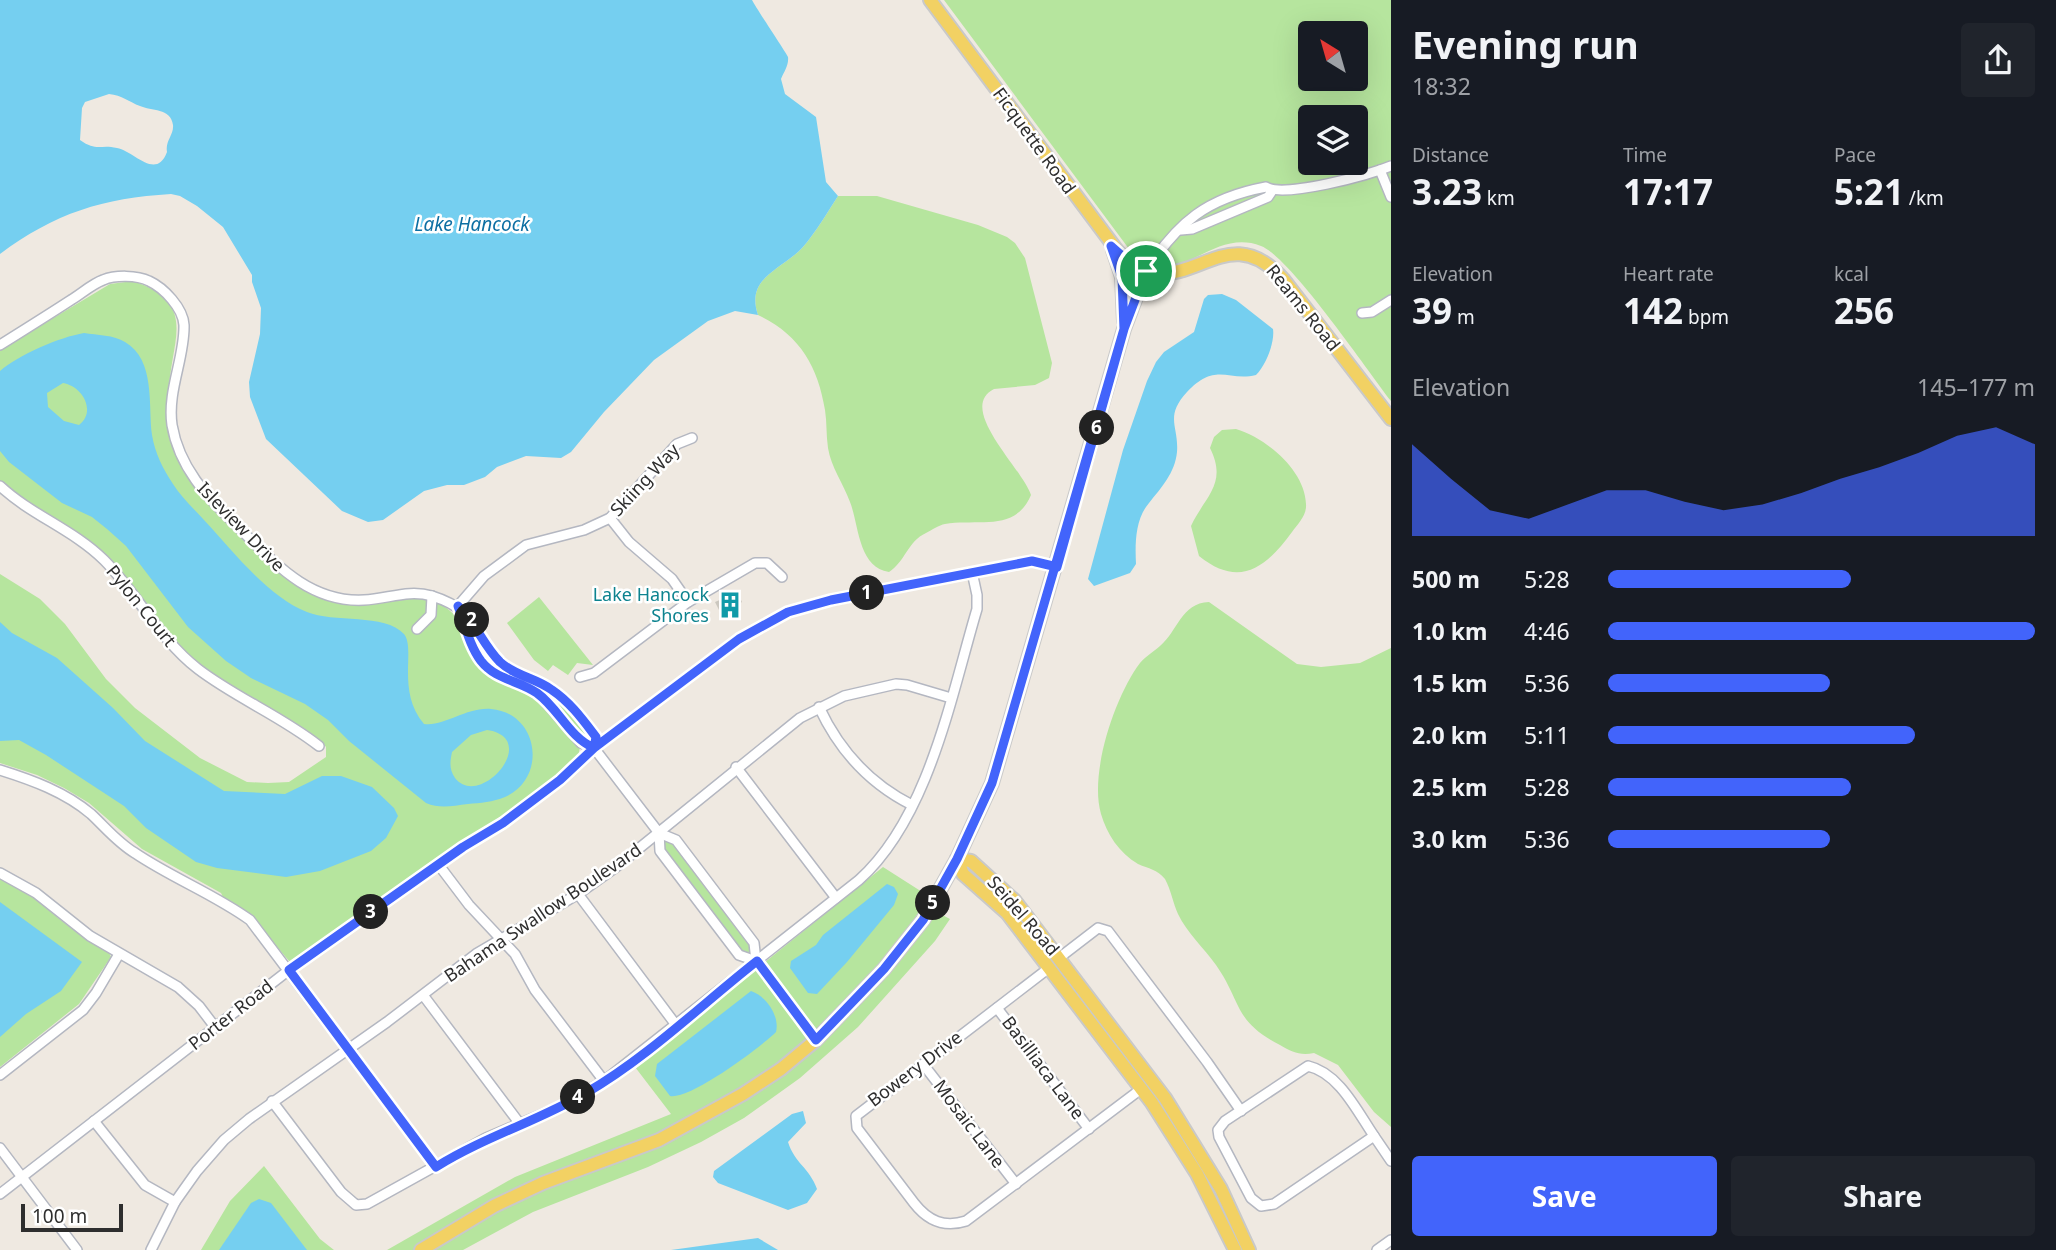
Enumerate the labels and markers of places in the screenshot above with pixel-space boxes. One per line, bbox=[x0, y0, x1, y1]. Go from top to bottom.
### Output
pin bbox=[1116, 241, 1176, 301]
pin: 6 bbox=[1080, 410, 1114, 446]
pin: 1 bbox=[850, 576, 884, 610]
place label: Lake Hancock Shores bbox=[593, 582, 709, 627]
building icon: Lake Hancock Shores bbox=[715, 590, 745, 620]
pin: 2 bbox=[454, 602, 490, 638]
pin: 5 bbox=[916, 886, 950, 920]
pin: 3 bbox=[354, 894, 388, 930]
pin: 4 bbox=[560, 1080, 596, 1114]

